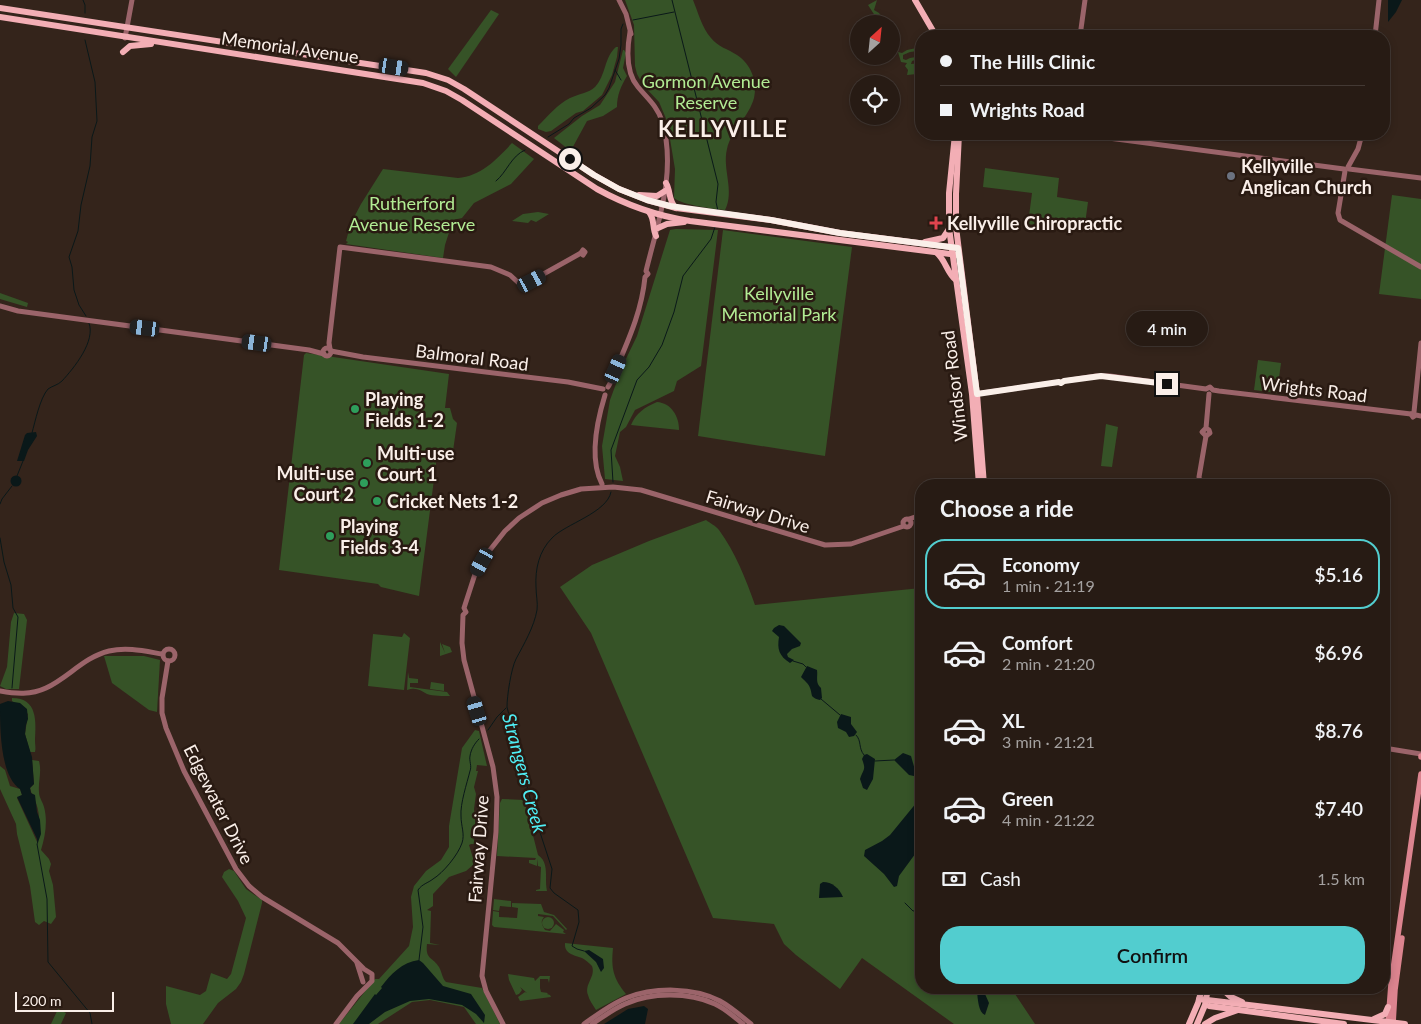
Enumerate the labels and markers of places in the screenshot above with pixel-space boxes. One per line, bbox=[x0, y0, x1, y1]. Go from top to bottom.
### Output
place label: Kellyville Anglican Church bbox=[1240, 155, 1372, 198]
marker: Kellyville Anglican Church bbox=[1225, 170, 1237, 182]
place label: Kellyville Chiropractic bbox=[947, 212, 1122, 234]
marker: Kellyville Chiropractic bbox=[929, 216, 943, 230]
place label: Playing Fields 1-2 bbox=[365, 388, 444, 431]
marker: Playing Fields 1-2 bbox=[349, 403, 361, 415]
place label: Multi-use Court 1 bbox=[377, 442, 455, 485]
marker: Multi-use Court 1 bbox=[361, 457, 373, 469]
place label: Multi-use Court 2 bbox=[277, 462, 354, 505]
marker: Multi-use Court 2 bbox=[358, 477, 370, 489]
place label: Cricket Nets 1-2 bbox=[387, 490, 518, 512]
marker: Cricket Nets 1-2 bbox=[371, 495, 383, 507]
place label: Playing Fields 3-4 bbox=[340, 515, 419, 558]
marker: Playing Fields 3-4 bbox=[324, 530, 336, 542]

